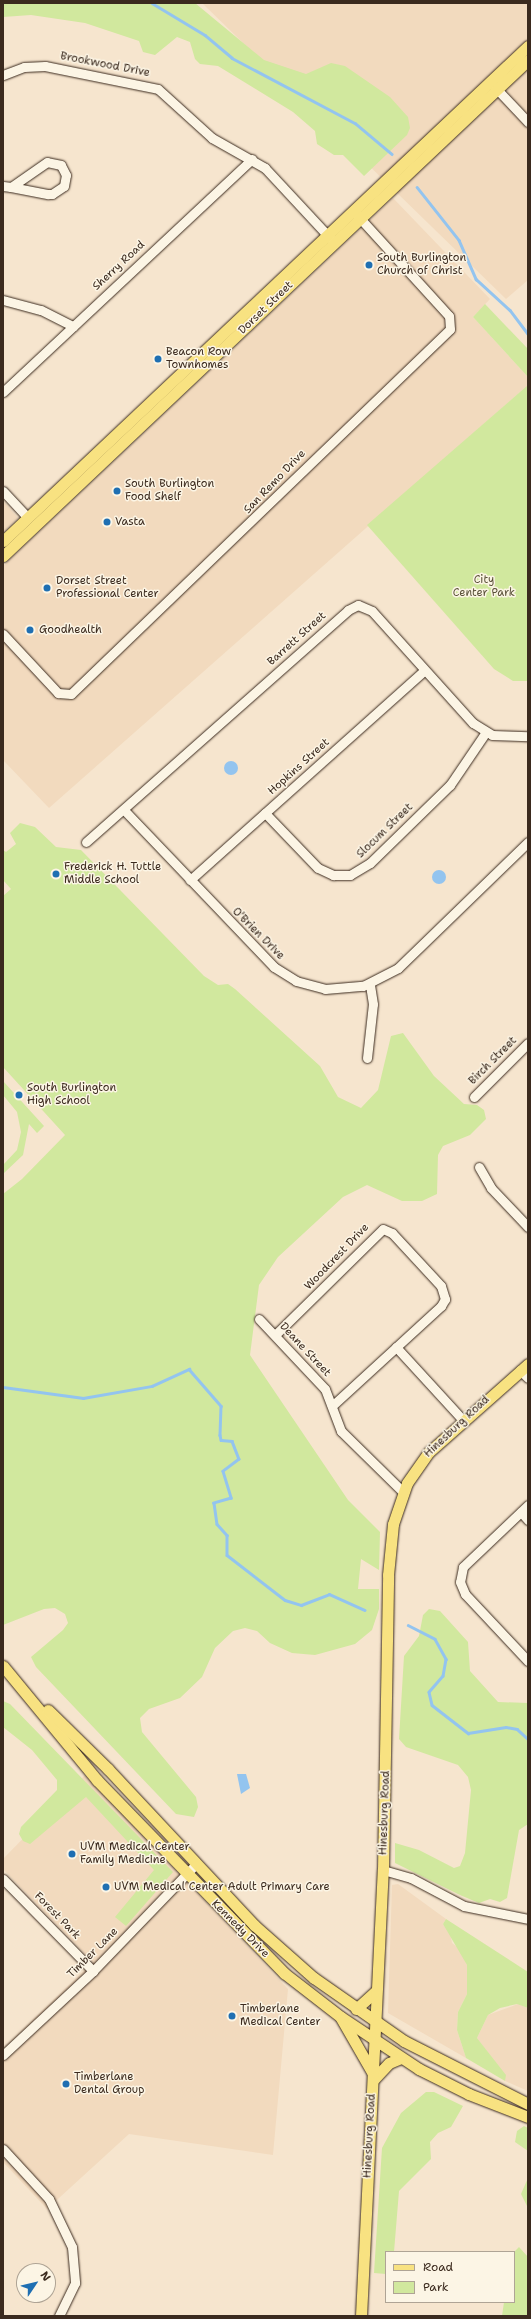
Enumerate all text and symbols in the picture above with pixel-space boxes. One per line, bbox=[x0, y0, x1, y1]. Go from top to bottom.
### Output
street label: Brookwood Drive bbox=[59, 50, 151, 80]
street label: Sherry Road bbox=[90, 239, 148, 293]
place label: South Burlington Church of Christ bbox=[377, 252, 466, 278]
marker: South Burlington Church of Christ bbox=[364, 260, 374, 270]
street label: Dorset Street bbox=[236, 279, 296, 337]
place label: Beacon Row Townhomes bbox=[166, 346, 231, 372]
marker: Beacon Row Townhomes bbox=[153, 354, 163, 364]
street label: San Remo Drive bbox=[241, 447, 309, 517]
place label: South Burlington Food Shelf bbox=[125, 478, 214, 504]
marker: South Burlington Food Shelf bbox=[112, 486, 122, 496]
place label: Vasta bbox=[115, 515, 145, 529]
marker: Vasta bbox=[102, 517, 112, 527]
park label: City Center Park bbox=[453, 574, 515, 600]
place label: Dorset Street Professional Center bbox=[56, 575, 159, 601]
marker: Dorset Street Professional Center bbox=[41, 582, 53, 594]
street label: Barrett Street bbox=[265, 609, 329, 669]
place label: Goodhealth bbox=[39, 623, 102, 637]
marker: Goodhealth bbox=[24, 624, 36, 636]
street label: Hopkins Street bbox=[266, 736, 332, 798]
street label: Slocum Street bbox=[354, 801, 416, 861]
place label: Frederick H. Tuttle Middle School bbox=[64, 861, 161, 887]
marker: Frederick H. Tuttle Middle School bbox=[51, 869, 61, 879]
street label: O'Brien Drive bbox=[229, 905, 287, 963]
street label: Birch Street bbox=[466, 1034, 520, 1088]
place label: South Burlington High School bbox=[27, 1082, 116, 1108]
marker: South Burlington High School bbox=[14, 1090, 24, 1100]
street label: Woodcrest Drive bbox=[302, 1221, 372, 1293]
street label: Deane Street bbox=[277, 1320, 333, 1380]
street label: Hinesburg Road bbox=[422, 1393, 492, 1461]
street label: Hinesburg Road bbox=[377, 1771, 393, 1855]
place label: UVM Medical Center Family Medicine bbox=[80, 1841, 190, 1867]
marker: UVM Medical Center Family Medicine bbox=[67, 1849, 77, 1859]
place label: UVM Medical Center Adult Primary Care bbox=[114, 1880, 330, 1894]
marker: UVM Medical Center Adult Primary Care bbox=[101, 1882, 111, 1892]
street label: Forest Park bbox=[31, 1890, 83, 1942]
street label: Kennedy Drive bbox=[208, 1897, 272, 1961]
street label: Timber Lane bbox=[65, 1925, 121, 1981]
place label: Timberlane Medical Center bbox=[240, 2003, 321, 2029]
marker: Timberlane Medical Center bbox=[227, 2011, 237, 2021]
place label: Timberlane Dental Group bbox=[74, 2071, 144, 2097]
marker: Timberlane Dental Group bbox=[61, 2079, 71, 2089]
street label: Hinesburg Road bbox=[361, 2093, 379, 2179]
legend bbox=[385, 2251, 515, 2303]
text: Road bbox=[423, 2259, 453, 2275]
north arrow bbox=[16, 2263, 56, 2303]
text: N bbox=[37, 2269, 54, 2284]
text: Park bbox=[423, 2279, 449, 2295]

